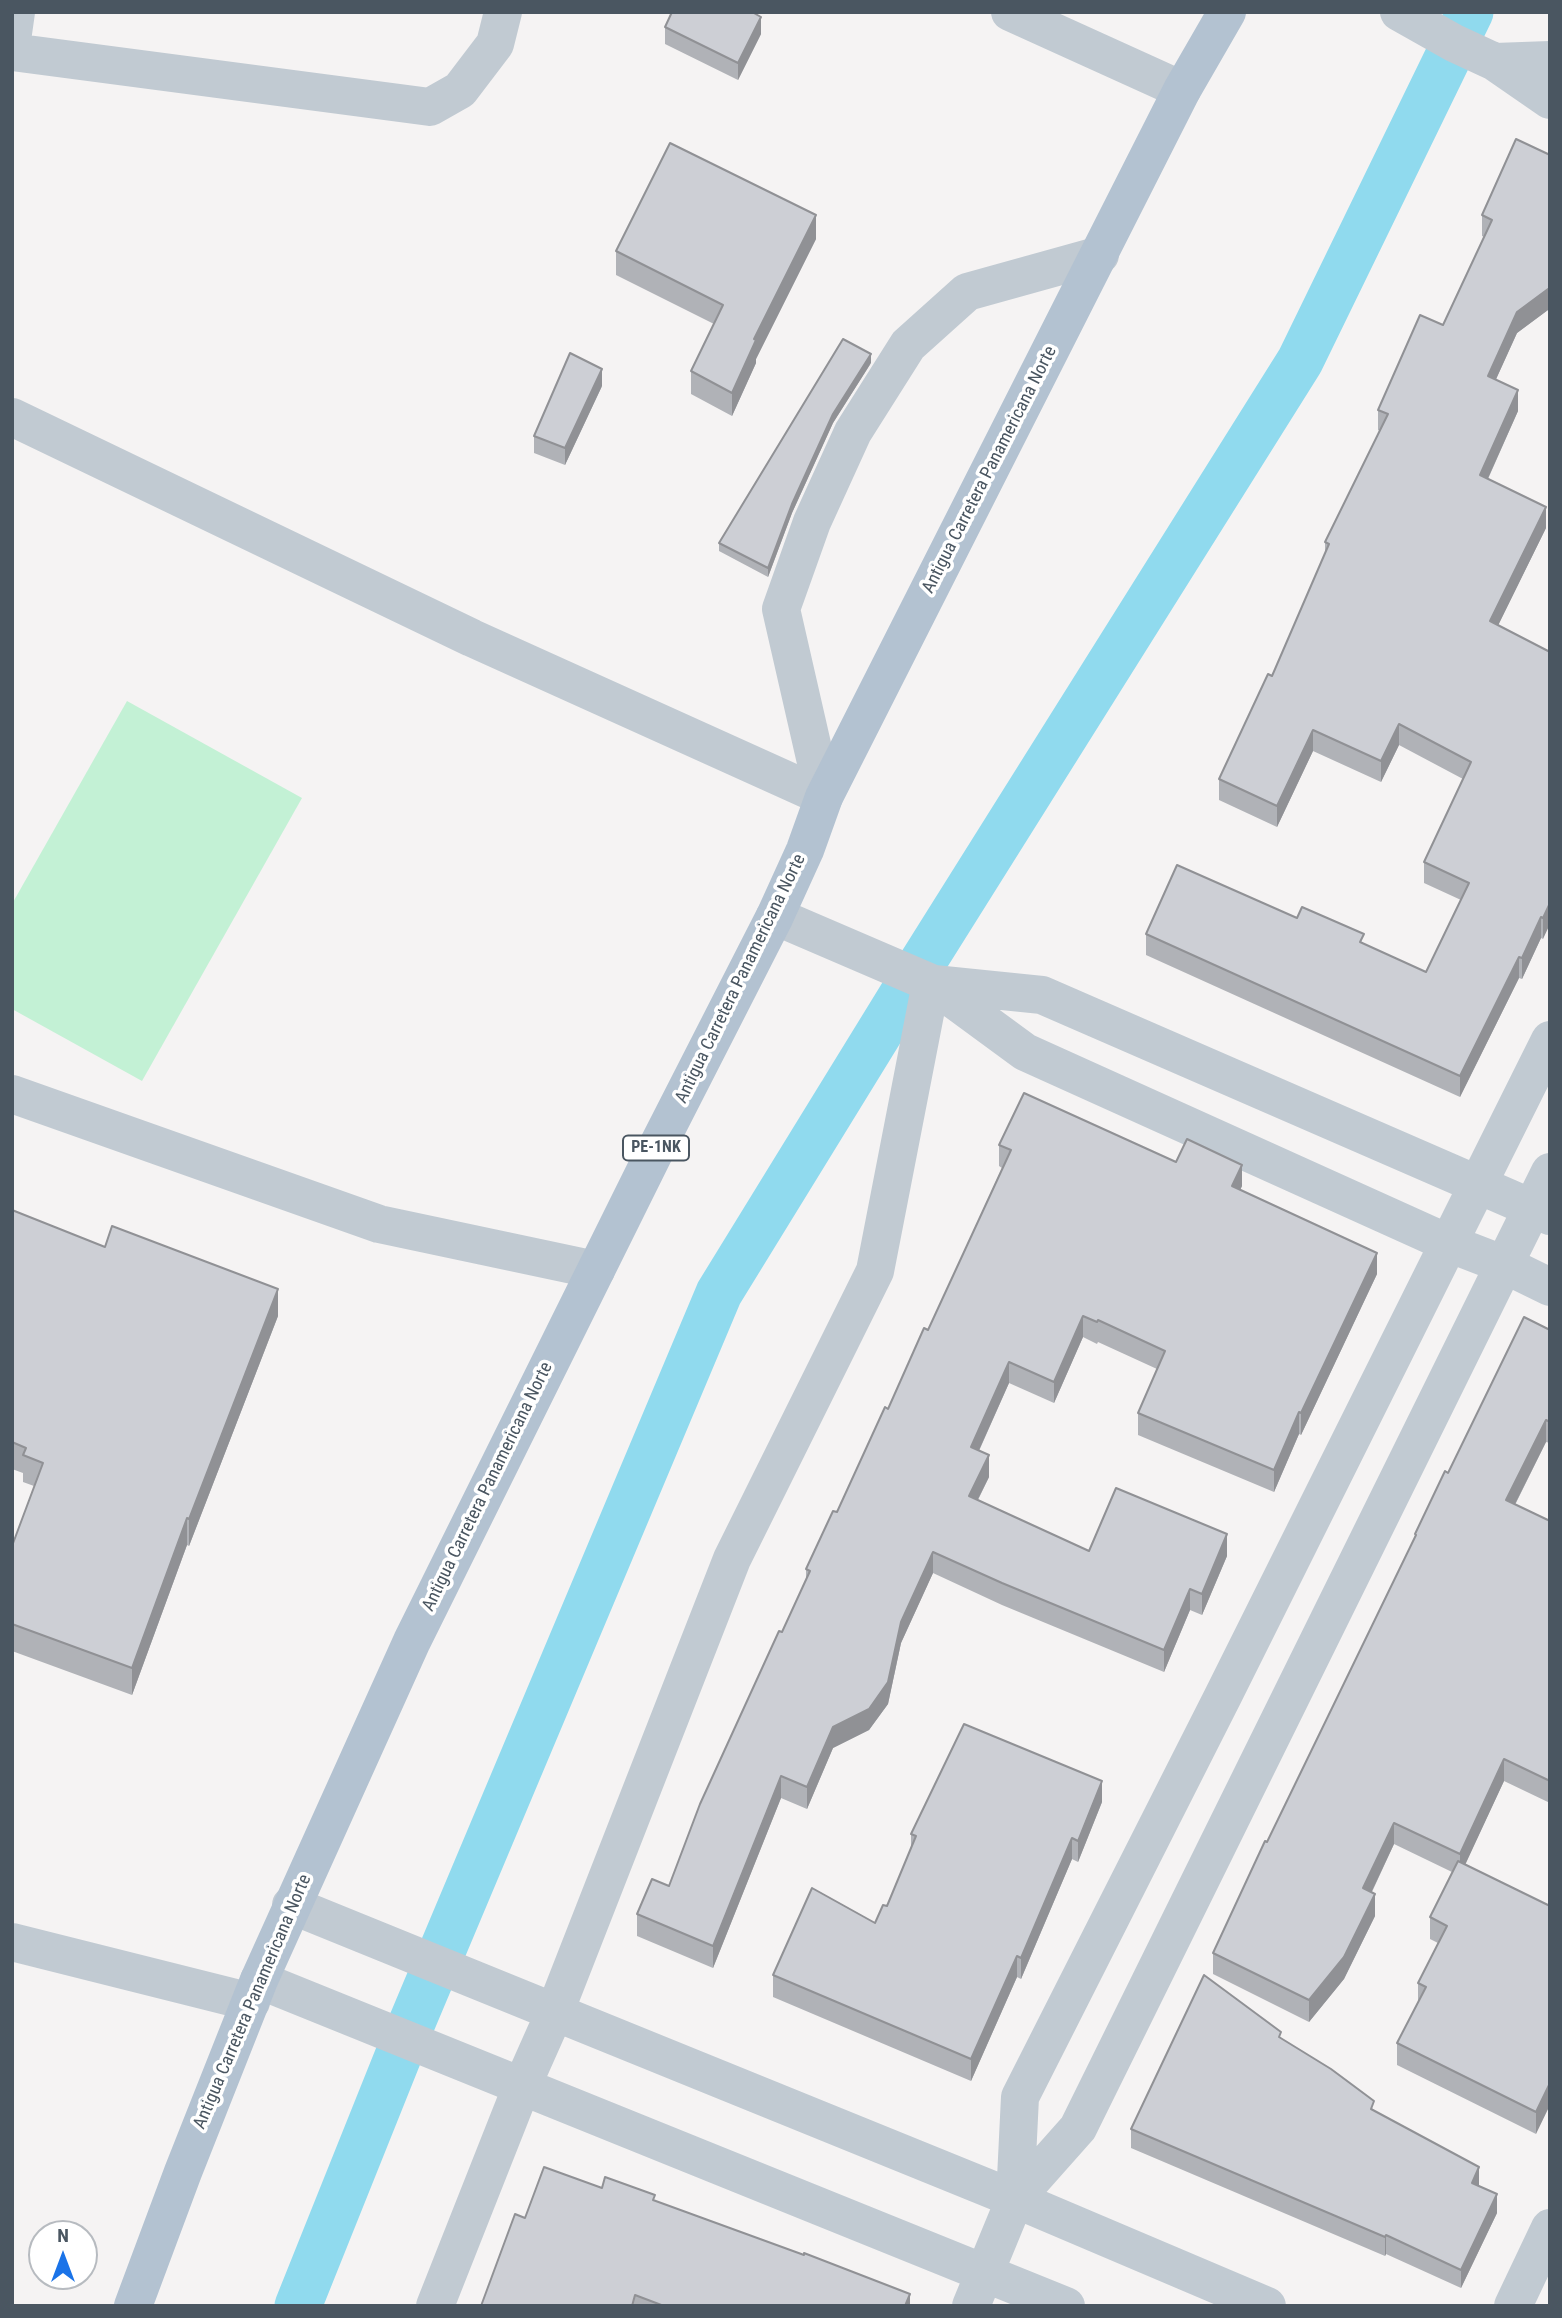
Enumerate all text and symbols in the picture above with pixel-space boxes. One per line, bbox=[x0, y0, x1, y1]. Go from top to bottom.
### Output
street label: Antigua Carretera Panamericana Norte bbox=[918, 343, 1062, 597]
street label: Antigua Carretera Panamericana Norte bbox=[671, 851, 811, 1107]
road number: PE-1NK bbox=[623, 1136, 689, 1160]
street label: Antigua Carretera Panamericana Norte bbox=[418, 1359, 558, 1615]
street label: Antigua Carretera Panamericana Norte bbox=[189, 1872, 317, 2132]
north arrow bbox=[28, 2220, 98, 2290]
text: N bbox=[57, 2224, 69, 2247]

